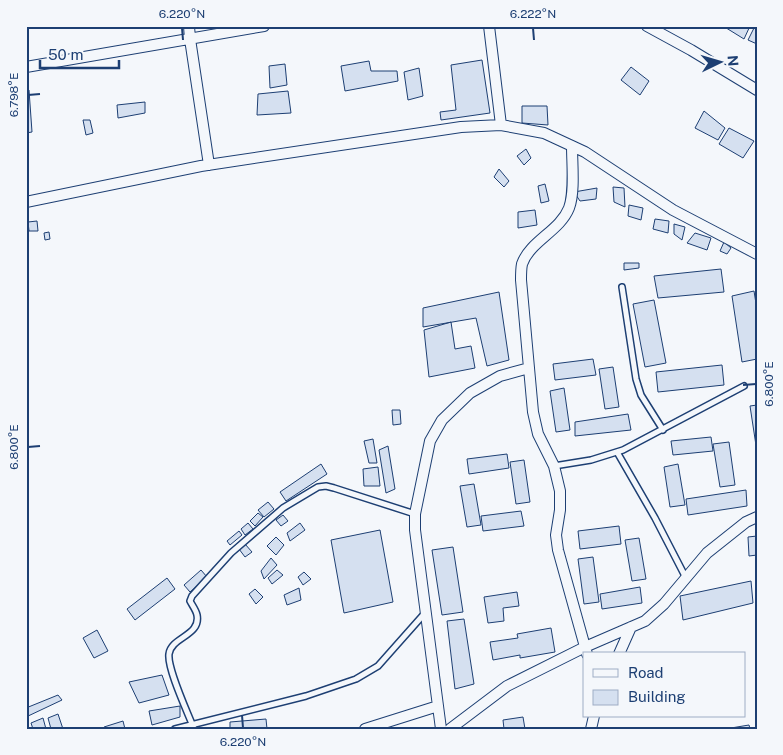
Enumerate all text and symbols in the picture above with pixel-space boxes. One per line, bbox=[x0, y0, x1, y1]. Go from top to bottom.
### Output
text: 6.220°N bbox=[159, 7, 205, 21]
text: 6.222°N bbox=[510, 7, 556, 21]
scale bar bbox=[40, 38, 119, 70]
north arrow bbox=[696, 38, 746, 88]
text: 50 m bbox=[48, 46, 83, 63]
text: N bbox=[725, 55, 741, 67]
text: 6.798°E bbox=[7, 73, 21, 117]
text: 6.800°E bbox=[762, 361, 776, 407]
text: 6.800°E bbox=[7, 424, 21, 470]
legend bbox=[583, 652, 746, 718]
text: Road bbox=[628, 664, 664, 681]
text: Building bbox=[628, 688, 686, 705]
text: 6.220°N bbox=[220, 735, 266, 749]

